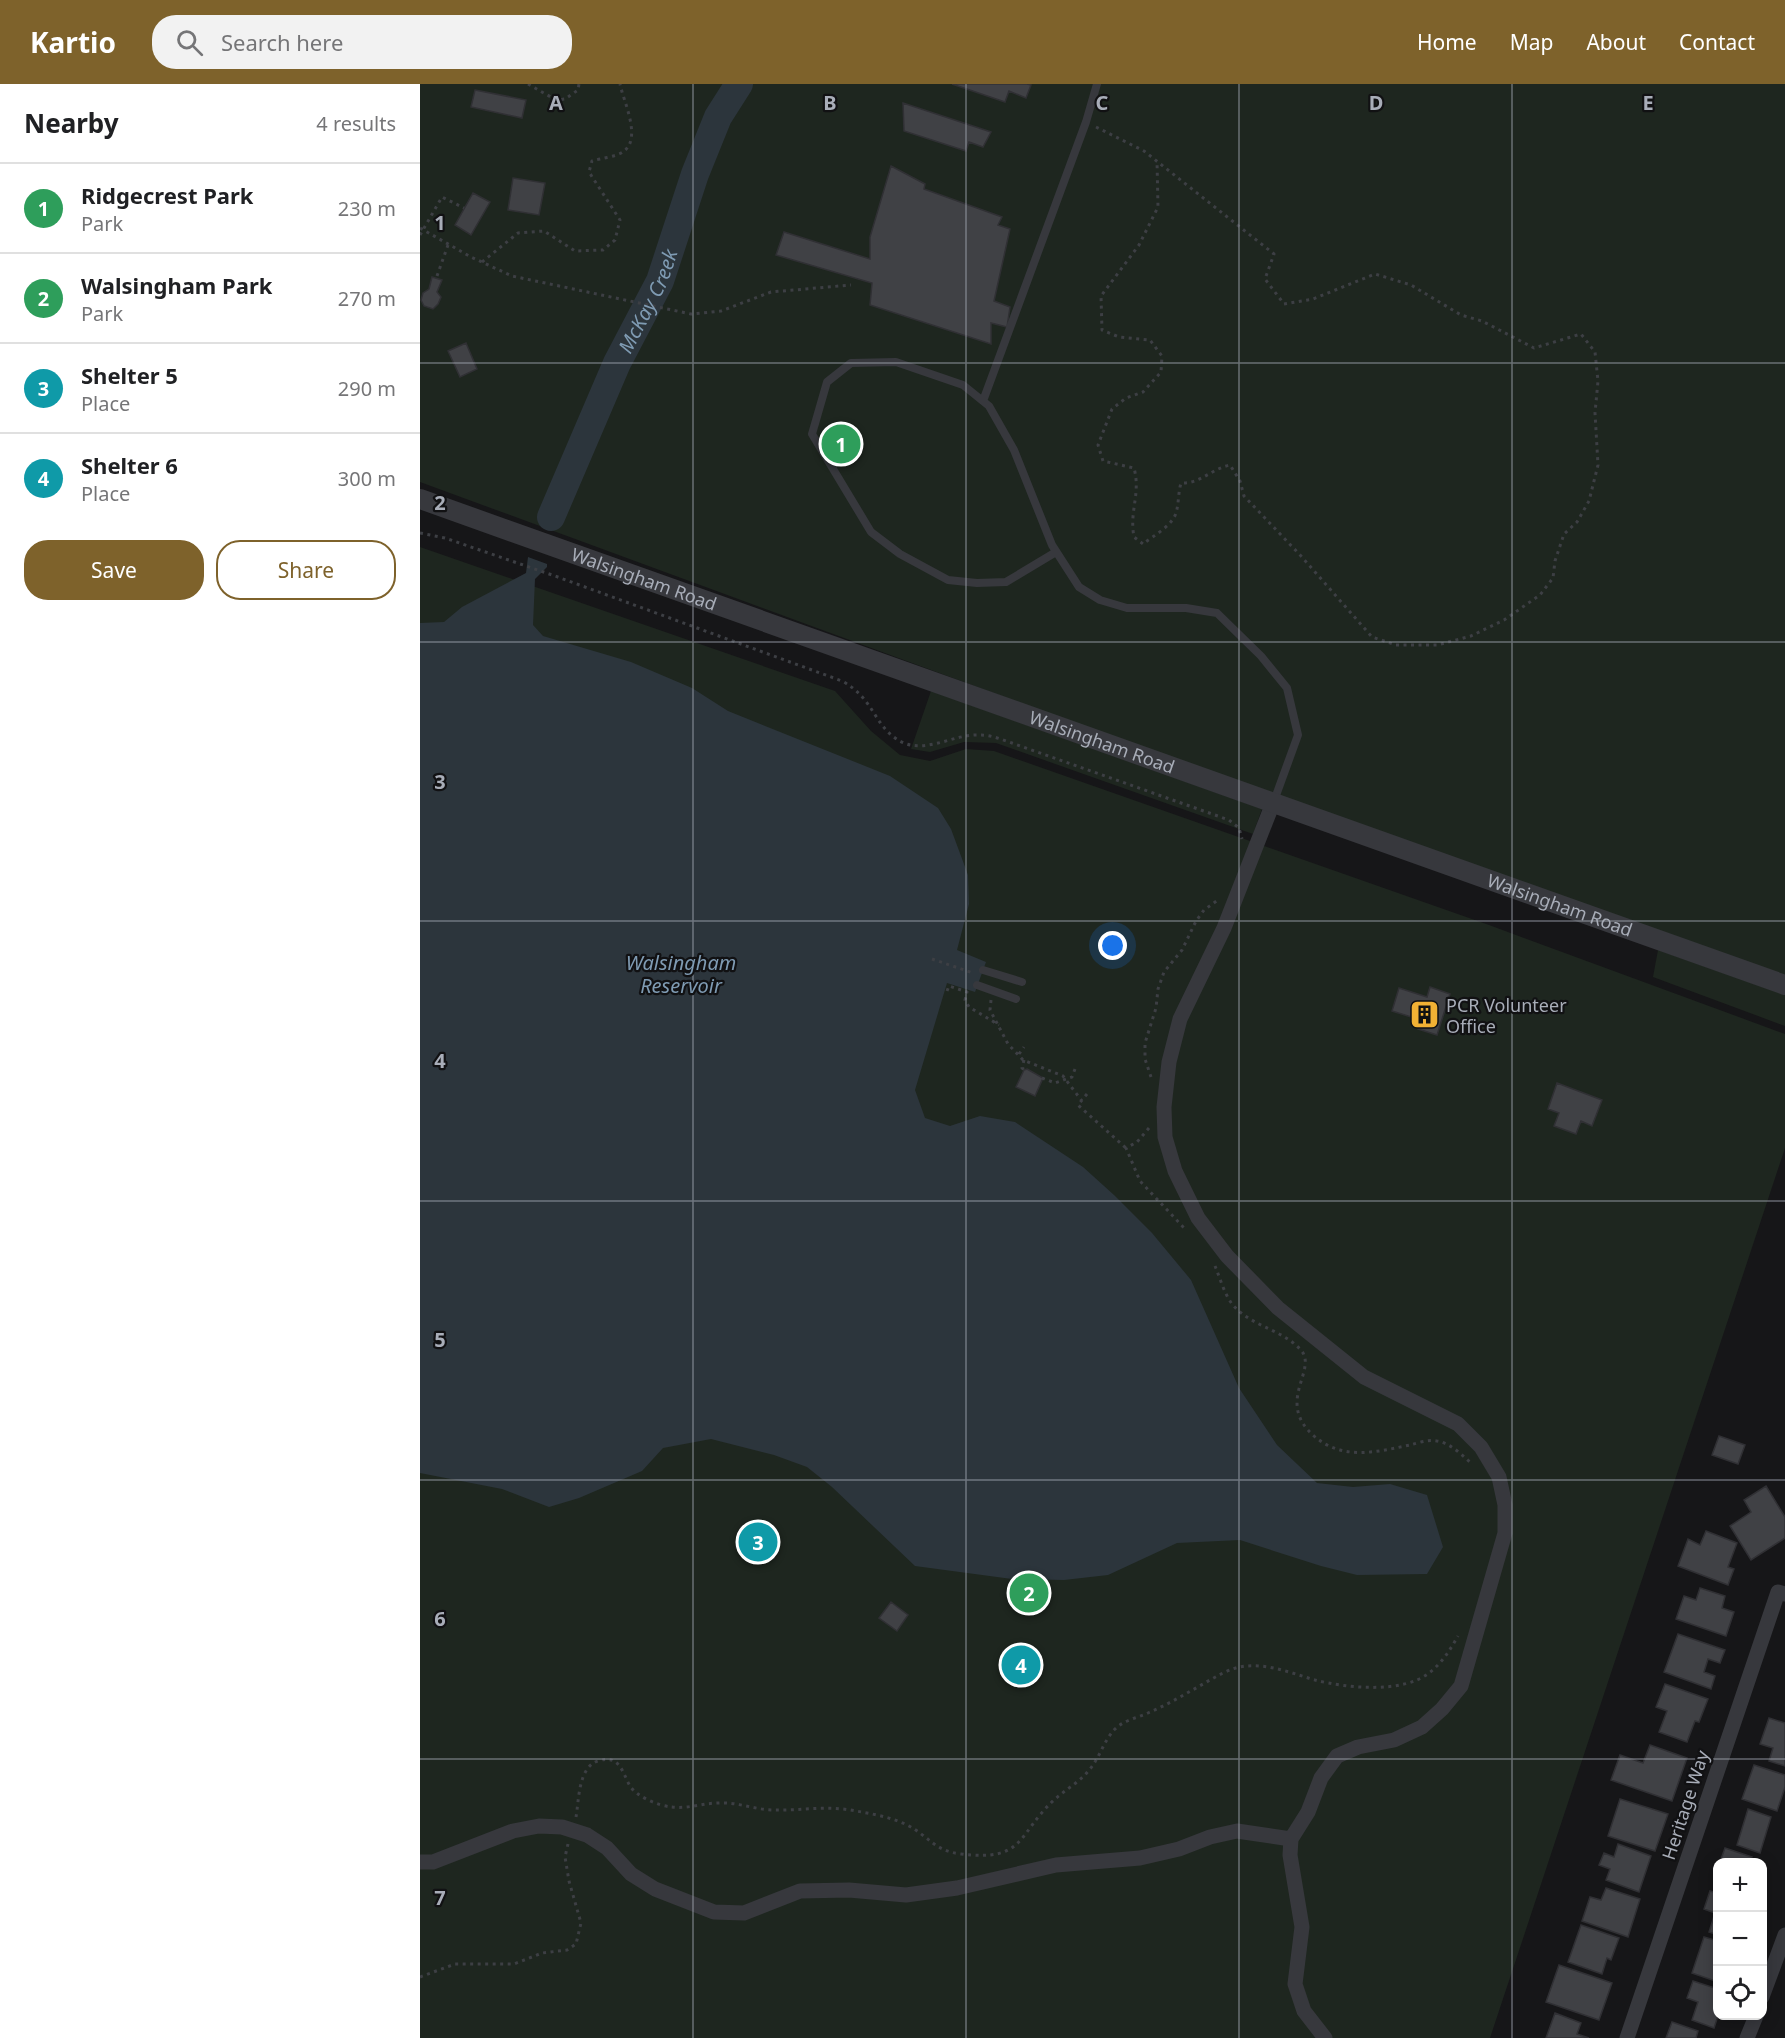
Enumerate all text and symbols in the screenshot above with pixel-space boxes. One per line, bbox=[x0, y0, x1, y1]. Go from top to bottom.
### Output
search box bbox=[152, 15, 572, 69]
text: Kartio bbox=[30, 23, 116, 61]
icon: search bbox=[173, 26, 206, 59]
text: Search here bbox=[221, 27, 343, 57]
text: Home bbox=[1417, 28, 1477, 56]
text: Map bbox=[1510, 28, 1553, 56]
text: About bbox=[1586, 28, 1646, 56]
text: Contact bbox=[1679, 28, 1755, 56]
text: A bbox=[549, 89, 563, 116]
text: B bbox=[823, 89, 837, 116]
text: C bbox=[1096, 89, 1109, 116]
text: D bbox=[1369, 89, 1383, 116]
text: E bbox=[1642, 89, 1654, 116]
text: Nearby bbox=[24, 105, 119, 141]
text: 4 results bbox=[316, 110, 396, 137]
text: Ridgecrest Park bbox=[81, 180, 253, 210]
text: 1 bbox=[38, 195, 49, 222]
text: 230 m bbox=[338, 195, 396, 222]
text: 1 bbox=[434, 209, 446, 236]
text: Park bbox=[81, 210, 123, 237]
water label: McKay Creek bbox=[611, 244, 683, 357]
text: Walsingham Park bbox=[81, 270, 272, 300]
text: 2 bbox=[38, 285, 49, 312]
text: 270 m bbox=[338, 285, 396, 312]
text: Park bbox=[81, 300, 123, 327]
text: Shelter 5 bbox=[81, 360, 178, 390]
text: 3 bbox=[38, 375, 49, 402]
text: 290 m bbox=[338, 375, 396, 402]
text: Place bbox=[81, 390, 130, 417]
pin: 1 bbox=[822, 422, 860, 466]
text: Shelter 6 bbox=[81, 450, 178, 480]
text: 4 bbox=[38, 465, 49, 492]
text: 300 m bbox=[338, 465, 396, 492]
text: Place bbox=[81, 480, 130, 507]
text: 2 bbox=[434, 489, 446, 516]
button: Save bbox=[24, 540, 204, 600]
button: Share bbox=[216, 540, 396, 600]
street label: Walsingham Road bbox=[568, 542, 720, 616]
street label: Walsingham Road bbox=[1026, 705, 1178, 779]
text: 3 bbox=[434, 768, 446, 795]
street label: Walsingham Road bbox=[1484, 868, 1636, 942]
your location bbox=[1098, 931, 1127, 960]
water label: Walsingham Reservoir bbox=[626, 949, 736, 999]
place label: PCR Volunteer Office bbox=[1446, 993, 1567, 1038]
building icon: PCR Volunteer Office bbox=[1409, 999, 1441, 1031]
text: 4 bbox=[434, 1047, 446, 1074]
text: 5 bbox=[434, 1326, 446, 1353]
pin: 3 bbox=[738, 1520, 778, 1564]
pin: 2 bbox=[1010, 1570, 1048, 1616]
text: 6 bbox=[434, 1605, 446, 1632]
pin: 4 bbox=[1002, 1642, 1040, 1688]
street label: Heritage Way bbox=[1656, 1746, 1714, 1863]
map controls bbox=[1713, 1858, 1767, 2020]
button: + bbox=[1713, 1858, 1767, 1912]
text: 7 bbox=[434, 1884, 446, 1911]
button: − bbox=[1713, 1912, 1767, 1966]
button: locate bbox=[1713, 1966, 1767, 2020]

